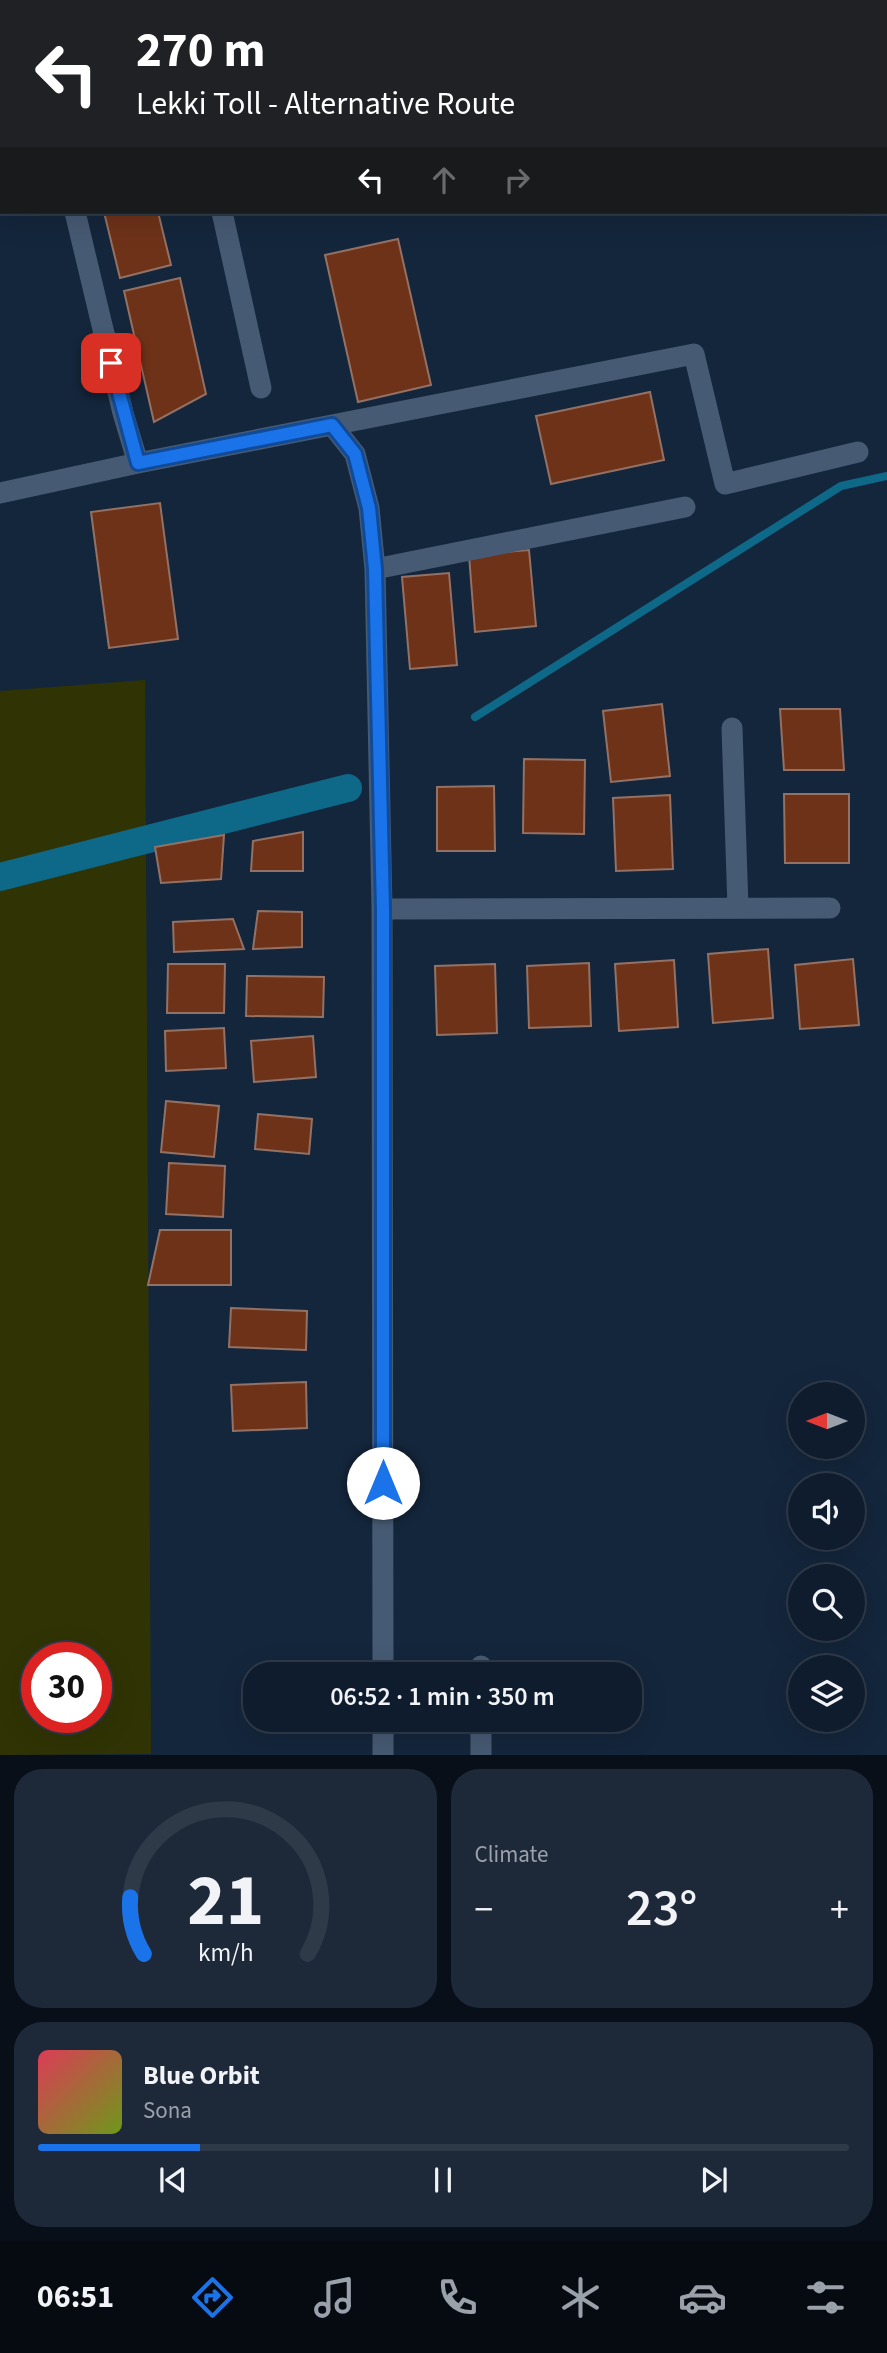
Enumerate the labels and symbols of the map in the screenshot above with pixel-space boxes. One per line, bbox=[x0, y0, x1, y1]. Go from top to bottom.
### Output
pin bbox=[81, 333, 141, 393]
north arrow bbox=[788, 1382, 864, 1460]
position arrow bbox=[346, 1446, 420, 1520]
speed limit sign: 30 bbox=[21, 1642, 112, 1733]

